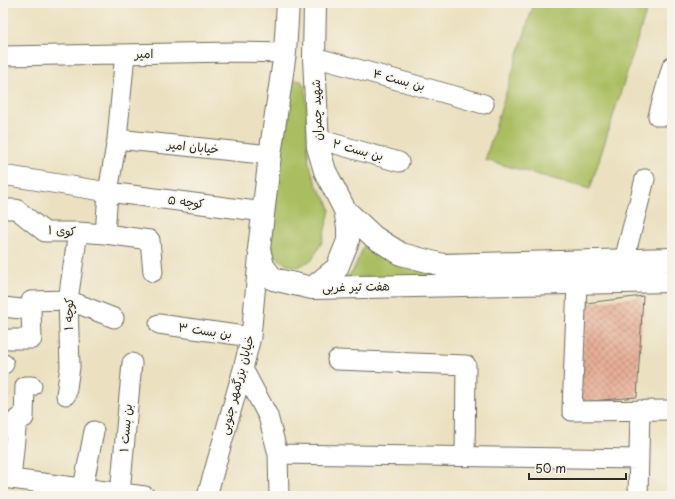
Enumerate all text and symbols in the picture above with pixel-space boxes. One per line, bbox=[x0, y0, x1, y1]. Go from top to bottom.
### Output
street label: امیر bbox=[134, 44, 153, 62]
street label: بن بست ۴ bbox=[371, 63, 427, 95]
street label: شهید چمران bbox=[306, 79, 326, 141]
street label: خیابان امیر bbox=[165, 134, 220, 158]
street label: بن بست ۲ bbox=[331, 134, 386, 164]
street label: کوچه ۵ bbox=[167, 190, 205, 212]
street label: کوی ۱ bbox=[47, 220, 77, 240]
street label: هفت تیر غربی bbox=[322, 276, 390, 296]
street label: کوچه ۱ bbox=[59, 297, 77, 330]
street label: بن بست ۳ bbox=[177, 317, 233, 343]
street label: خیابان بزرگمهر جنوبی bbox=[214, 333, 258, 436]
street label: بن بست ۱ bbox=[114, 403, 136, 453]
scale bar bbox=[529, 455, 626, 481]
text: 50 m bbox=[535, 459, 566, 477]

